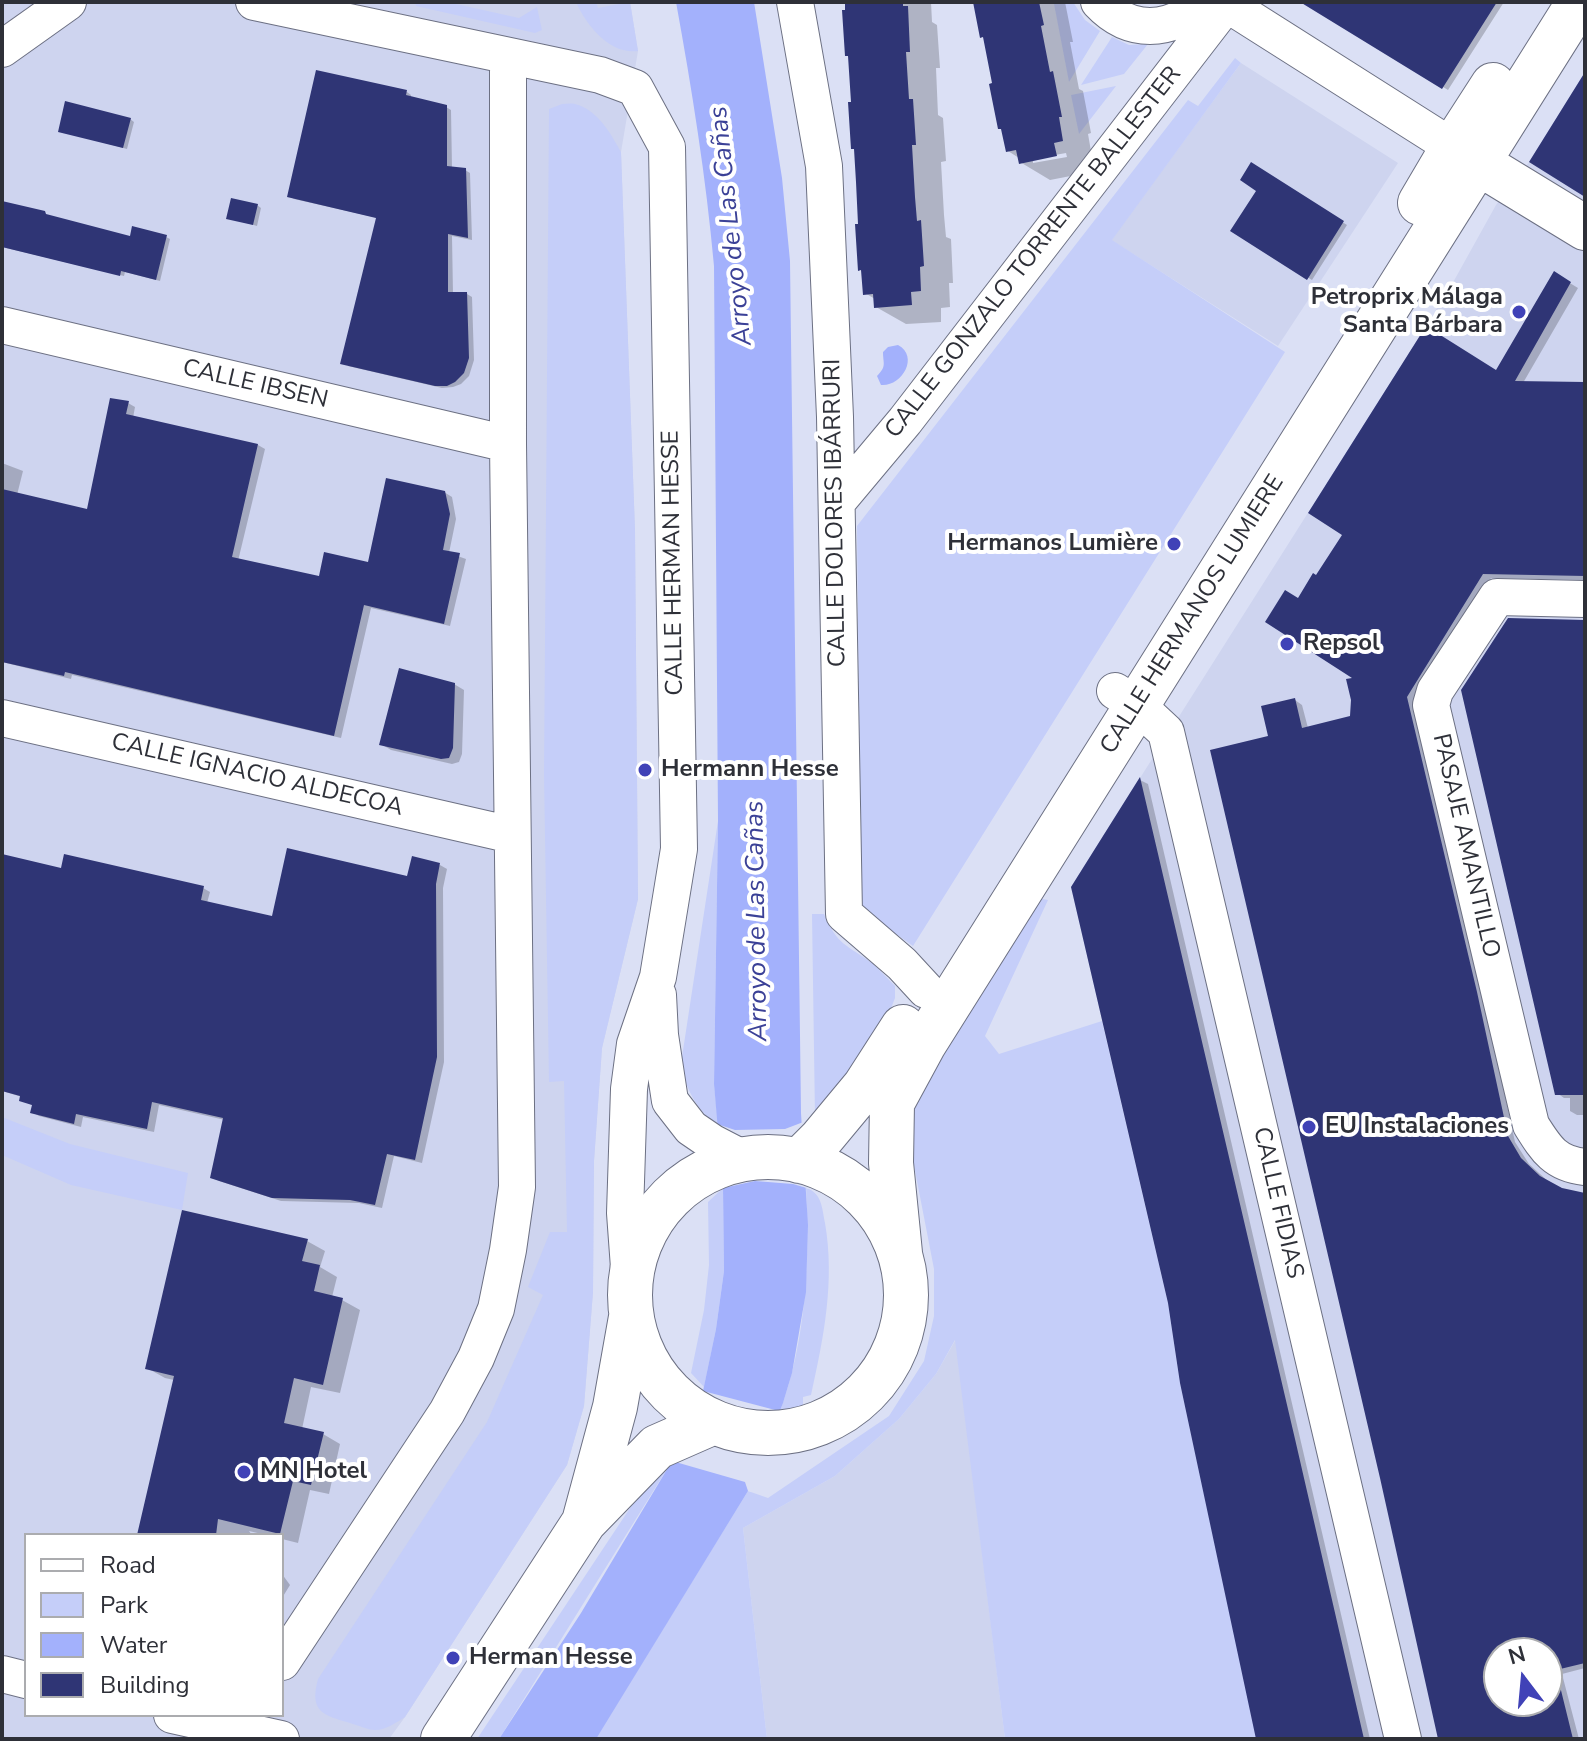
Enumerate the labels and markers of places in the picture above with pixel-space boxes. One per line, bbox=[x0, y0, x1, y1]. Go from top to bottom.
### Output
place label: Petroprix Málaga Santa Bárbara bbox=[1311, 284, 1503, 340]
marker: Petroprix Málaga Santa Bárbara bbox=[1510, 303, 1528, 321]
place label: Hermanos Lumière bbox=[947, 530, 1158, 558]
marker: Hermanos Lumière bbox=[1165, 535, 1183, 553]
place label: Repsol bbox=[1303, 630, 1380, 658]
marker: Repsol bbox=[1278, 635, 1296, 653]
place label: Hermann Hesse bbox=[661, 756, 839, 784]
marker: Hermann Hesse bbox=[636, 761, 654, 779]
place label: EU Instalaciones bbox=[1325, 1113, 1509, 1141]
marker: EU Instalaciones bbox=[1300, 1118, 1318, 1136]
place label: MN Hotel bbox=[260, 1458, 367, 1486]
marker: MN Hotel bbox=[235, 1463, 253, 1481]
place label: Herman Hesse bbox=[469, 1644, 633, 1672]
marker: Herman Hesse bbox=[444, 1649, 462, 1667]

